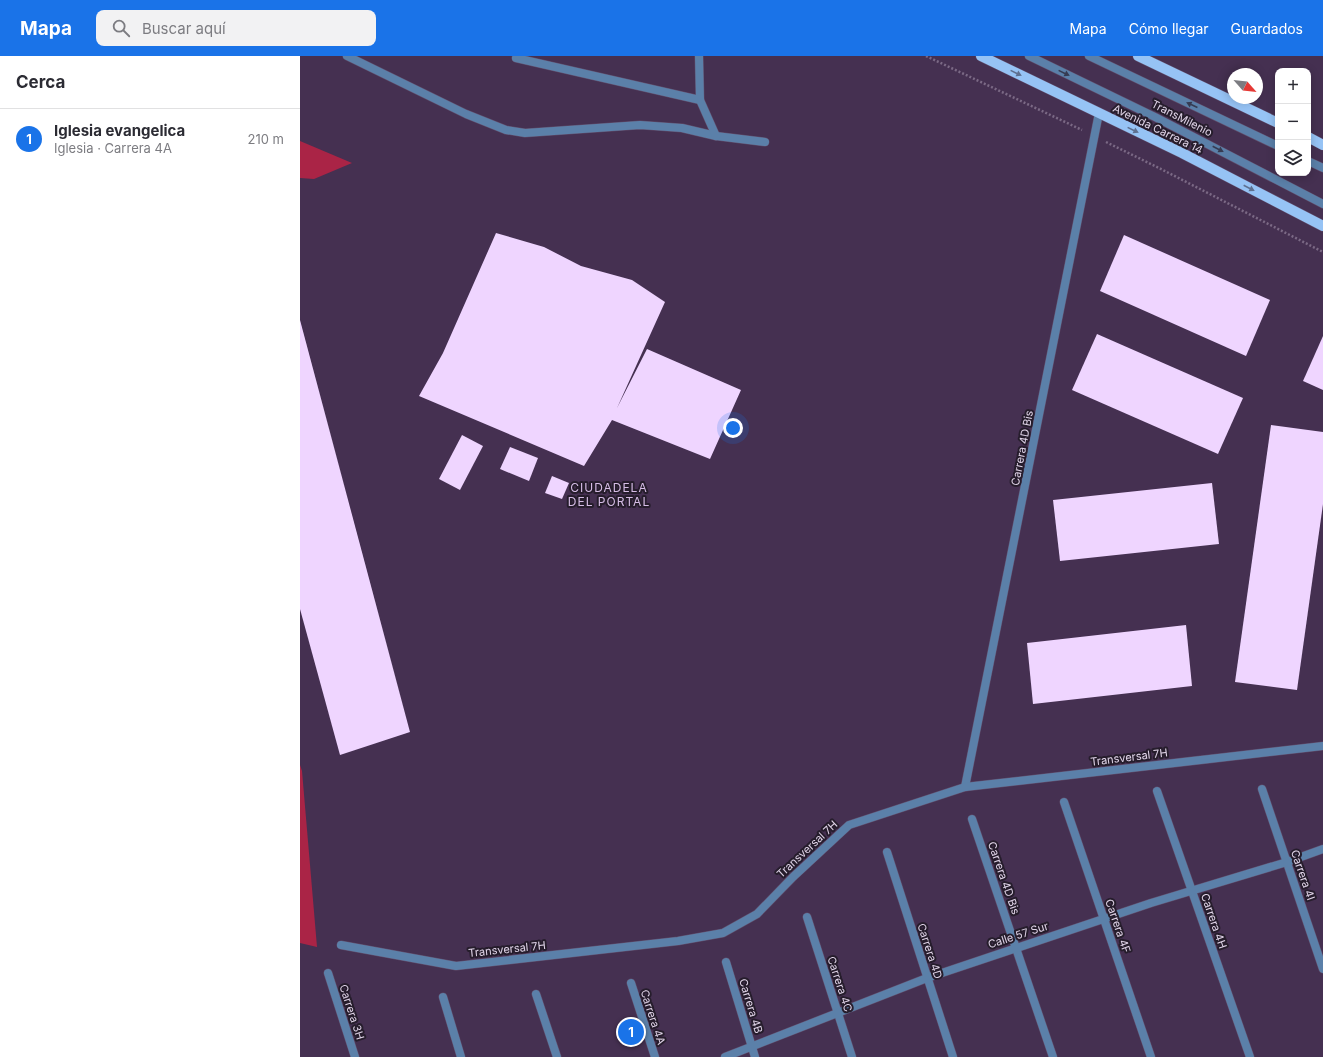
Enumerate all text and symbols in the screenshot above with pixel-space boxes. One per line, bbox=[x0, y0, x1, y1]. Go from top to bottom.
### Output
search box bbox=[96, 10, 376, 46]
text: Mapa bbox=[20, 17, 72, 40]
icon: search bbox=[110, 17, 132, 39]
text: Buscar aquí bbox=[142, 19, 226, 38]
text: Mapa bbox=[1070, 20, 1107, 37]
text: Cómo llegar bbox=[1129, 20, 1209, 37]
text: Guardados bbox=[1231, 20, 1303, 37]
north arrow bbox=[1227, 68, 1263, 104]
map controls bbox=[1275, 68, 1311, 176]
button: + bbox=[1275, 68, 1311, 104]
one-way arrow bbox=[1010, 70, 1022, 76]
one-way arrow bbox=[1059, 70, 1070, 76]
text: Cerca bbox=[16, 72, 65, 92]
street label: TransMilenio bbox=[1149, 97, 1215, 140]
street label: Avenida Carrera 14 bbox=[1111, 101, 1205, 157]
one-way arrow bbox=[1187, 102, 1198, 108]
button: − bbox=[1275, 104, 1311, 140]
text: Iglesia evangelica bbox=[54, 121, 185, 140]
one-way arrow bbox=[1127, 126, 1139, 133]
text: 1 bbox=[26, 131, 32, 147]
text: 210 m bbox=[248, 131, 284, 147]
text: Iglesia · Carrera 4A bbox=[54, 140, 172, 156]
button: layers bbox=[1275, 140, 1311, 176]
one-way arrow bbox=[1213, 146, 1224, 153]
one-way arrow bbox=[1243, 185, 1255, 191]
street label: Carrera 4D Bis bbox=[1008, 409, 1036, 487]
your location bbox=[723, 418, 743, 438]
district label: CIUDADELA DEL PORTAL bbox=[568, 480, 650, 509]
street label: Transversal 7H bbox=[1090, 745, 1168, 769]
street label: Transversal 7H bbox=[774, 817, 840, 881]
street label: Carrera 4D Bis bbox=[985, 840, 1023, 916]
street label: Carrera 4I bbox=[1288, 848, 1318, 902]
street label: Carrera 4H bbox=[1198, 891, 1230, 951]
street label: Carrera 4F bbox=[1102, 897, 1134, 955]
street label: Calle 57 Sur bbox=[986, 919, 1050, 951]
street label: Carrera 4D bbox=[914, 922, 946, 980]
street label: Transversal 7H bbox=[468, 938, 546, 960]
street label: Carrera 4C bbox=[824, 955, 856, 1013]
street label: Carrera 4B bbox=[736, 977, 766, 1035]
street label: Carrera 3H bbox=[336, 983, 368, 1041]
street label: Carrera 4A bbox=[638, 988, 669, 1047]
pin: 1 bbox=[618, 1017, 644, 1047]

